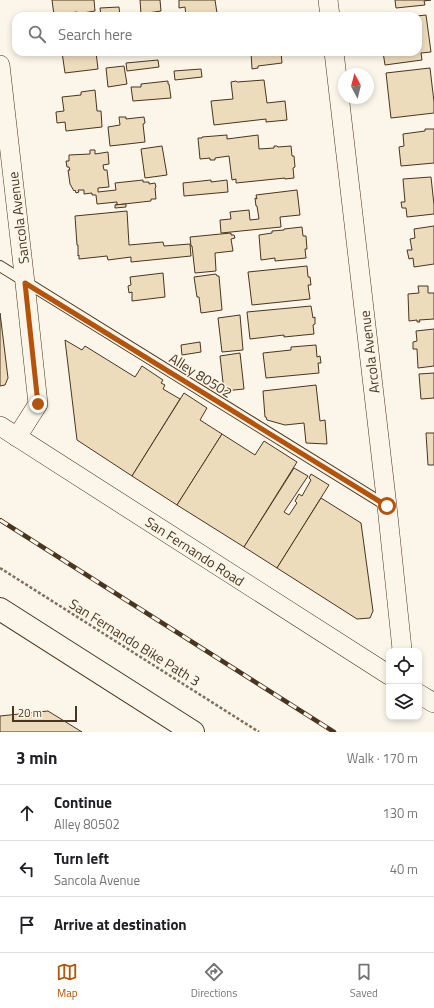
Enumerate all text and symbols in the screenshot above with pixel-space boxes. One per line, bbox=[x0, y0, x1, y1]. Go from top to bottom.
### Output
search box bbox=[12, 12, 422, 56]
icon: search bbox=[26, 23, 48, 45]
text: Search here bbox=[58, 23, 132, 46]
north arrow bbox=[338, 68, 374, 104]
street label: Sancola Avenue bbox=[2, 171, 34, 265]
street label: Arcola Avenue bbox=[353, 309, 385, 395]
street label: Alley 80502 bbox=[165, 347, 237, 403]
route end bbox=[29, 395, 47, 413]
route start bbox=[378, 497, 396, 515]
street label: San Fernando Road bbox=[141, 511, 249, 591]
street label: San Fernando Bike Path 3 bbox=[65, 593, 205, 691]
map controls bbox=[386, 648, 422, 720]
button: locate bbox=[386, 648, 422, 684]
button: layers bbox=[386, 684, 422, 720]
scale bar bbox=[12, 704, 77, 723]
text: 20 m bbox=[18, 705, 42, 721]
text: 3 min bbox=[16, 745, 57, 771]
text: Walk · 170 m bbox=[347, 748, 418, 768]
text: Continue bbox=[54, 791, 112, 814]
icon: ahead bbox=[16, 802, 38, 824]
text: 130 m bbox=[382, 803, 418, 823]
text: Alley 80502 bbox=[54, 814, 120, 834]
text: Turn left bbox=[54, 847, 109, 870]
icon: left bbox=[16, 858, 38, 880]
text: 40 m bbox=[390, 859, 418, 879]
text: Sancola Avenue bbox=[54, 870, 140, 890]
text: Arrive at destination bbox=[54, 913, 187, 936]
icon: arrive bbox=[16, 914, 38, 936]
tab: Map bbox=[56, 961, 78, 1001]
tab: Directions bbox=[191, 961, 237, 1001]
tab: Saved bbox=[350, 961, 378, 1001]

